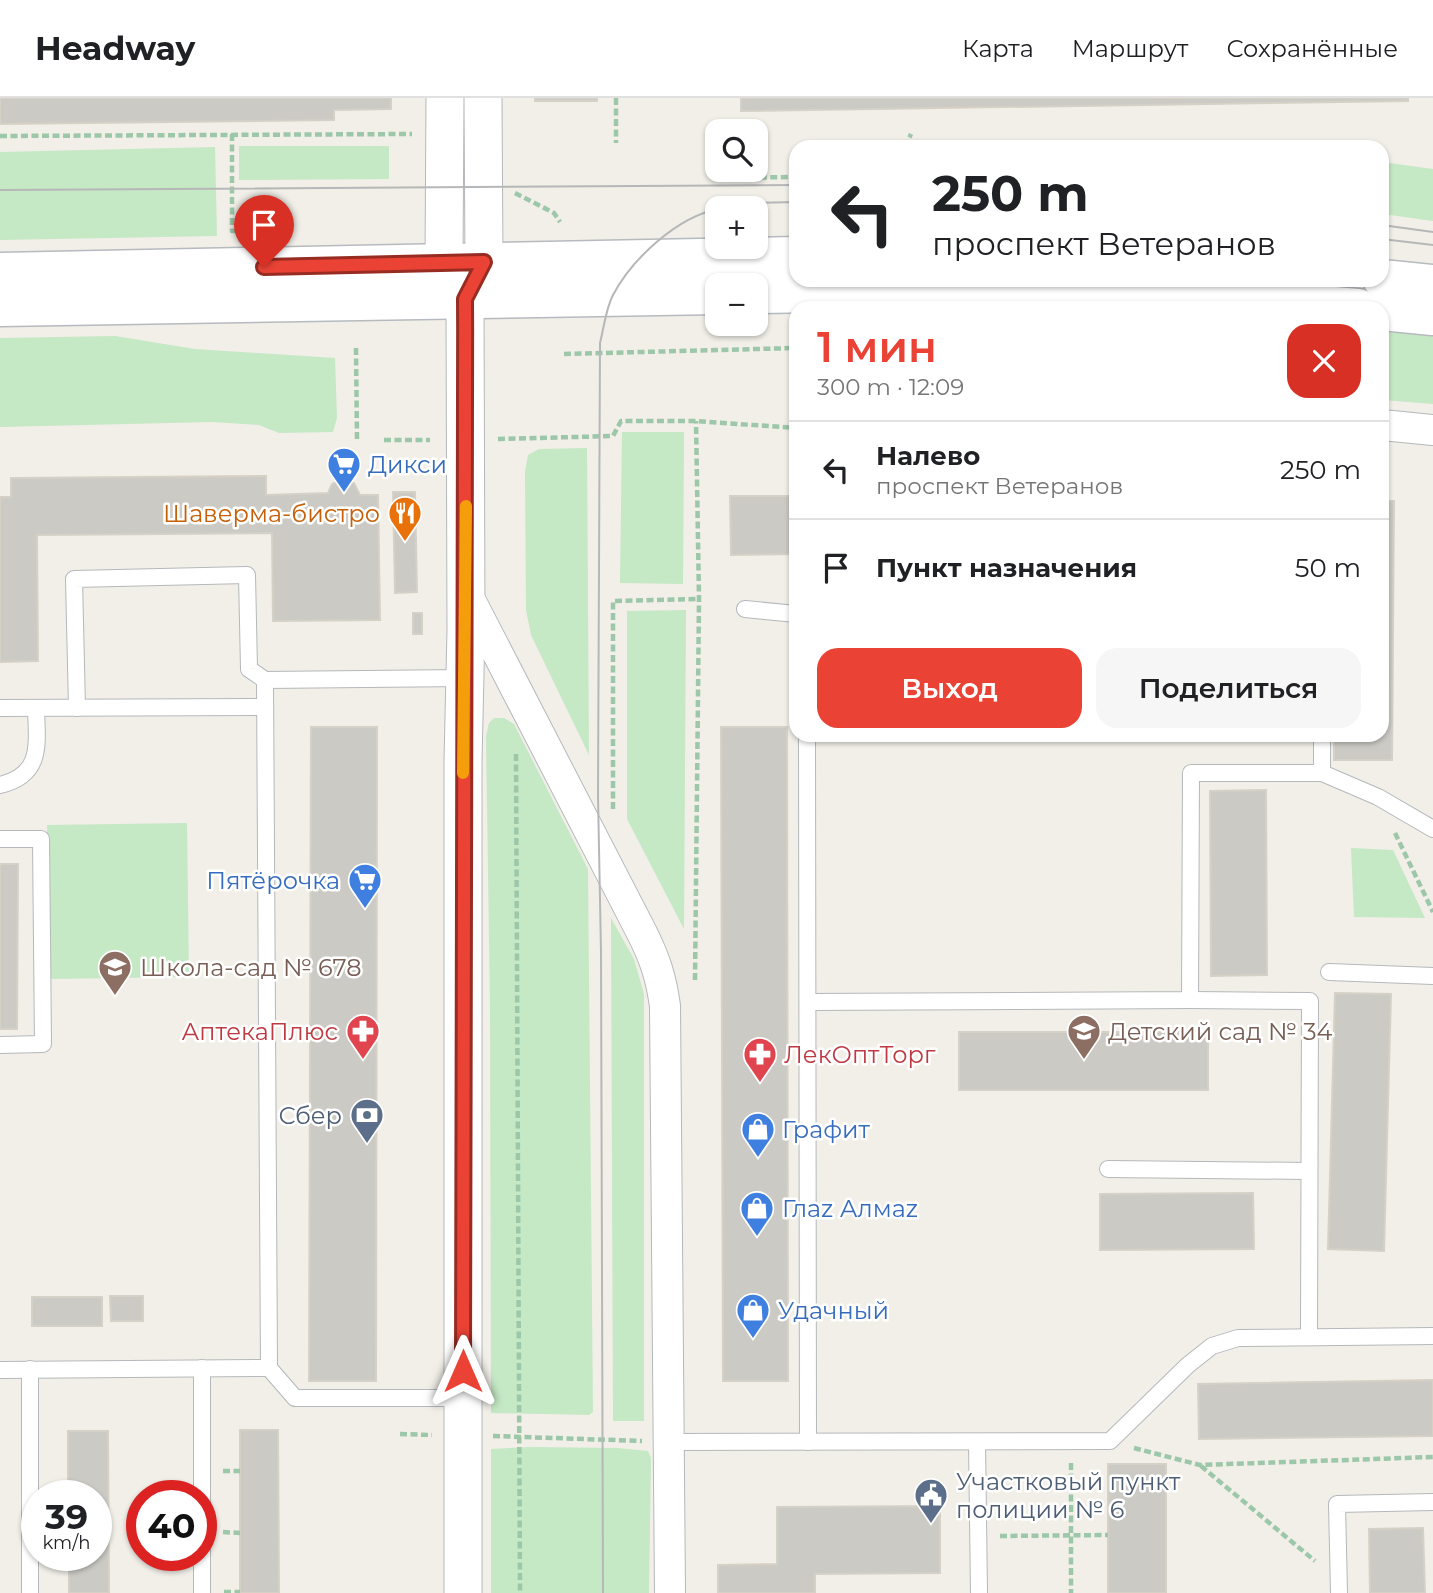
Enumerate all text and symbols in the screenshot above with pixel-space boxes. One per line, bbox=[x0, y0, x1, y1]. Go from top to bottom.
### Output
text: Headway bbox=[35, 28, 195, 68]
text: Карта bbox=[962, 34, 1034, 63]
text: Маршрут bbox=[1072, 34, 1188, 63]
text: Сохранённые bbox=[1226, 34, 1398, 63]
map controls bbox=[705, 119, 768, 336]
button: search bbox=[705, 119, 768, 182]
text: 250 m bbox=[932, 164, 1089, 223]
icon: left bbox=[817, 168, 908, 259]
pin bbox=[234, 195, 294, 267]
button: + bbox=[705, 196, 768, 259]
icon: arrive bbox=[245, 206, 283, 244]
text: проспект Ветеранов bbox=[932, 224, 1276, 263]
button: − bbox=[705, 273, 768, 336]
text: 1 мин bbox=[817, 321, 937, 373]
button: close bbox=[1287, 324, 1361, 398]
text: 300 m · 12:09 bbox=[817, 373, 964, 401]
text: Налево bbox=[876, 440, 980, 472]
supermarket icon: Дикси bbox=[325, 445, 363, 494]
place label: Дикси bbox=[368, 450, 447, 479]
icon: left bbox=[817, 451, 855, 489]
text: 250 m bbox=[1280, 454, 1361, 486]
text: проспект Ветеранов bbox=[876, 472, 1123, 500]
restaurant icon: Шаверма-бистро bbox=[386, 494, 424, 543]
place label: Шаверма-бистро bbox=[163, 499, 380, 528]
icon: arrive bbox=[817, 549, 855, 587]
text: Пункт назначения bbox=[876, 552, 1137, 584]
text: 50 m bbox=[1295, 552, 1361, 584]
button: Выход bbox=[817, 648, 1082, 728]
button: Поделиться bbox=[1096, 648, 1361, 728]
supermarket icon: Пятёрочка bbox=[346, 861, 384, 910]
place label: Пятёрочка bbox=[206, 866, 340, 895]
school or university icon: Школа-сад № 678 bbox=[96, 948, 134, 997]
place label: Школа-сад № 678 bbox=[140, 953, 361, 982]
pharmacy icon: АптекаПлюс bbox=[344, 1012, 382, 1061]
school or university icon: Детский сад № 34 bbox=[1065, 1012, 1103, 1061]
place label: АптекаПлюс bbox=[181, 1017, 338, 1046]
place label: Детский сад № 34 bbox=[1108, 1017, 1333, 1046]
pharmacy icon: ЛекОптТорг bbox=[741, 1035, 779, 1084]
place label: ЛекОптТорг bbox=[784, 1040, 936, 1069]
bank icon: Сбер bbox=[348, 1096, 386, 1145]
place label: Сбер bbox=[279, 1101, 342, 1130]
shop icon: Графит bbox=[739, 1110, 777, 1159]
place label: Графит bbox=[782, 1115, 871, 1144]
shop icon: Глаz Алмаz bbox=[738, 1189, 776, 1238]
place label: Глаz Алмаz bbox=[782, 1194, 918, 1223]
shop icon: Удачный bbox=[734, 1291, 772, 1340]
place label: Удачный bbox=[778, 1296, 889, 1325]
position arrow bbox=[426, 1334, 500, 1408]
place label: Участковый пункт полиции № 6 bbox=[956, 1467, 1181, 1524]
public building icon: Участковый пункт полиции № 6 bbox=[912, 1476, 950, 1525]
speed limit sign: 40 bbox=[126, 1480, 217, 1571]
text: 39 bbox=[45, 1495, 88, 1538]
text: km/h bbox=[42, 1532, 91, 1554]

